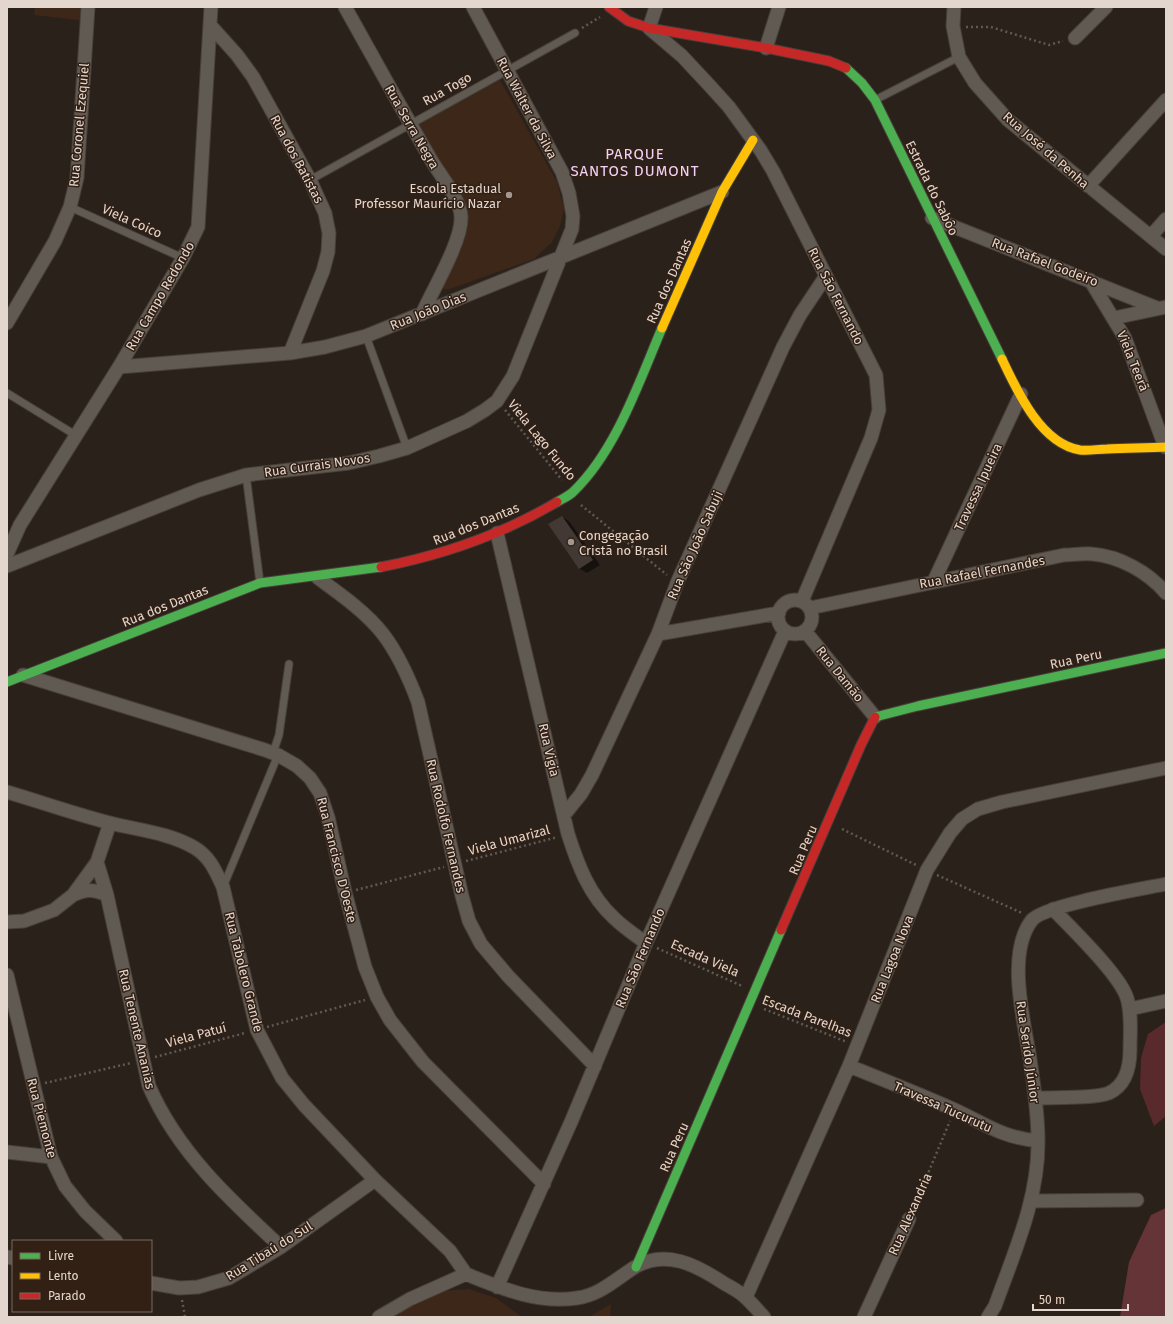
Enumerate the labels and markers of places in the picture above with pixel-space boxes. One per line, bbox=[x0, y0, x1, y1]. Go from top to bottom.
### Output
place label: Escola Estadual Professor Maurício Nazar bbox=[354, 181, 501, 211]
marker: Escola Estadual Professor Maurício Nazar bbox=[504, 190, 514, 200]
place label: Congegação Cristã no Brasil bbox=[579, 528, 668, 558]
marker: Congegação Cristã no Brasil bbox=[566, 537, 576, 547]

